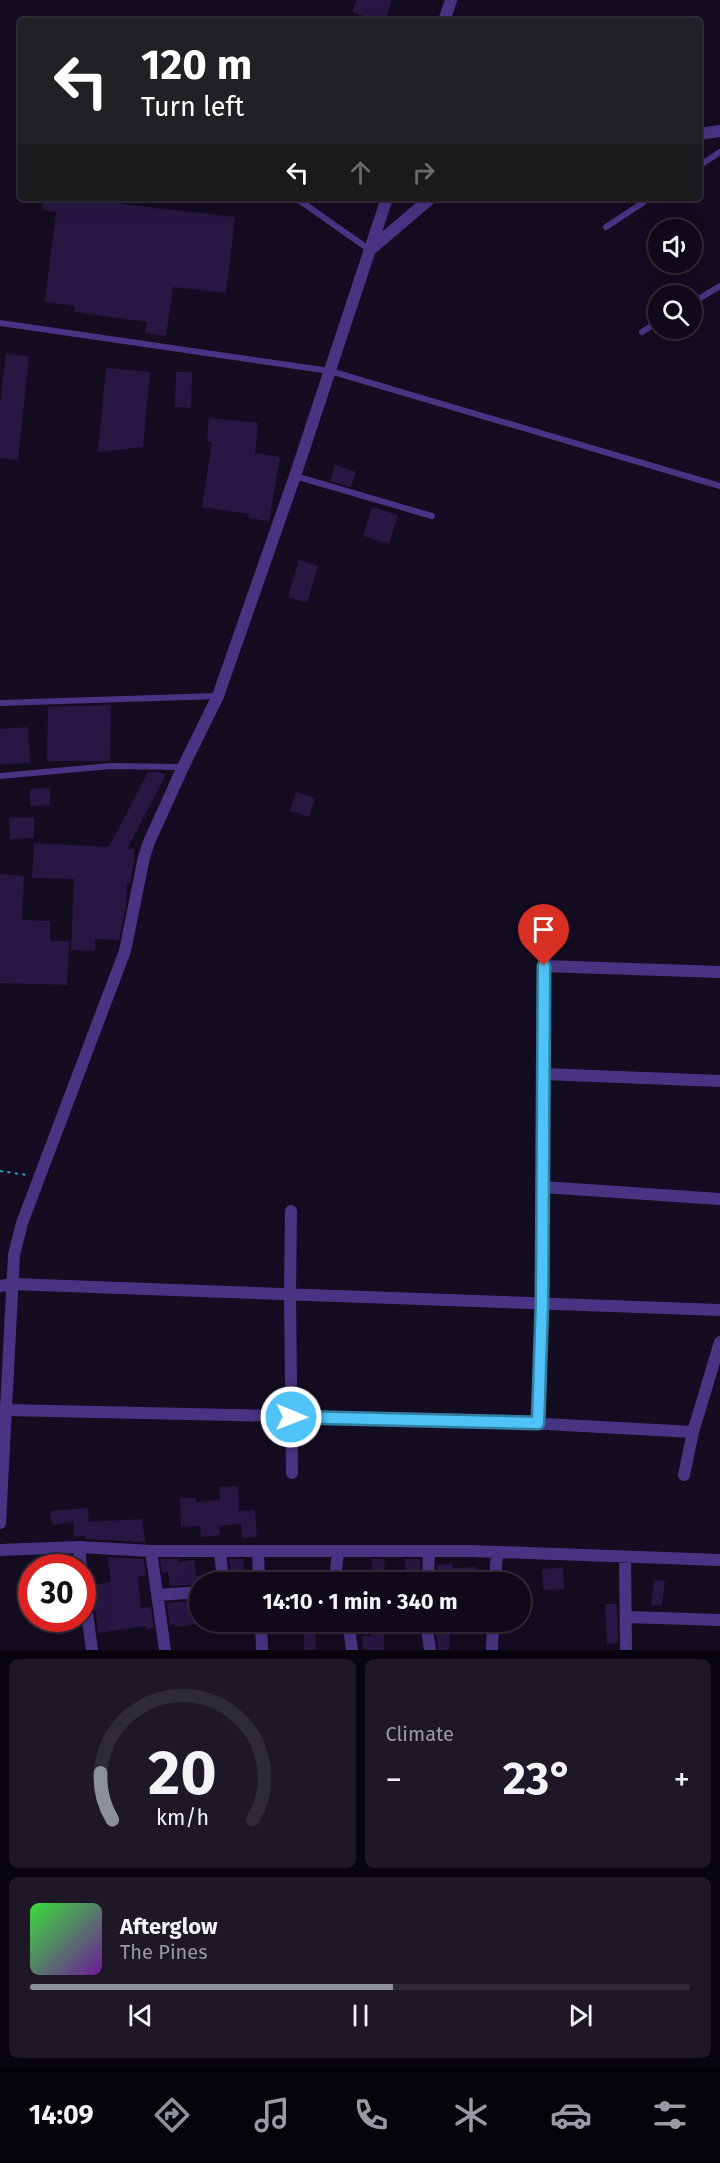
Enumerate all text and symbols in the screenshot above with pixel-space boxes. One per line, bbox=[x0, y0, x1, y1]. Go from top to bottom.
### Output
text: 120 m bbox=[141, 40, 252, 90]
icon: left bbox=[42, 42, 120, 120]
text: Turn left bbox=[141, 91, 244, 123]
icon: left bbox=[281, 156, 314, 189]
icon: ahead bbox=[344, 156, 377, 189]
icon: right bbox=[407, 156, 440, 189]
map controls bbox=[648, 219, 702, 339]
button: sound bbox=[648, 219, 702, 273]
button: search bbox=[648, 285, 702, 339]
pin bbox=[518, 904, 569, 966]
icon: arrive bbox=[527, 913, 560, 946]
position arrow bbox=[259, 1385, 323, 1449]
speed limit sign: 30 bbox=[18, 1554, 96, 1632]
text: 14:10 · 1 min · 340 m bbox=[262, 1588, 458, 1615]
text: Climate bbox=[386, 1722, 454, 1746]
text: 20 bbox=[148, 1736, 217, 1811]
text: 23° bbox=[503, 1752, 573, 1806]
text: − bbox=[386, 1760, 402, 1800]
text: + bbox=[674, 1760, 690, 1800]
text: km/h bbox=[156, 1806, 209, 1832]
text: Afterglow bbox=[120, 1913, 217, 1940]
text: The Pines bbox=[120, 1940, 207, 1964]
icon: previous bbox=[124, 1999, 157, 2032]
icon: pause bbox=[344, 1999, 377, 2032]
icon: next bbox=[564, 1999, 597, 2032]
icon: directions bbox=[151, 2094, 193, 2136]
icon: music bbox=[251, 2094, 293, 2136]
icon: phone bbox=[350, 2094, 392, 2136]
icon: climate bbox=[450, 2094, 492, 2136]
icon: car bbox=[550, 2094, 592, 2136]
icon: filters bbox=[649, 2094, 691, 2136]
text: 14:09 bbox=[29, 2099, 94, 2131]

